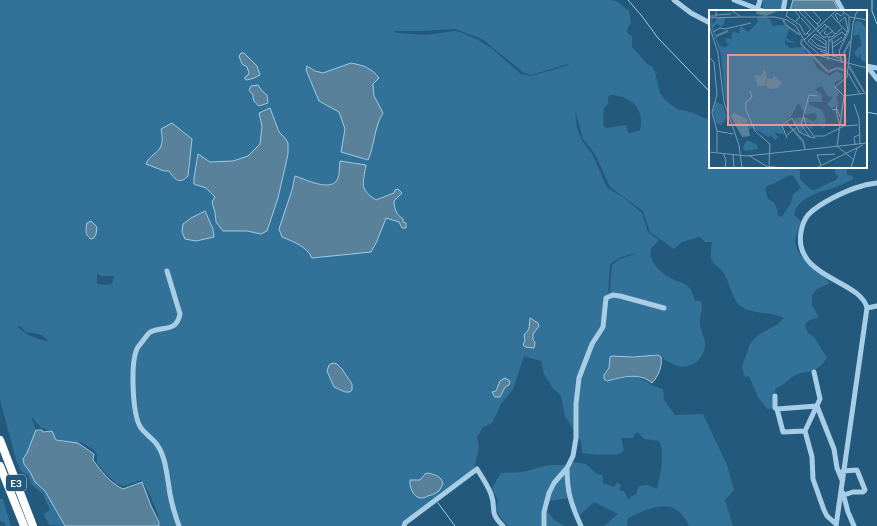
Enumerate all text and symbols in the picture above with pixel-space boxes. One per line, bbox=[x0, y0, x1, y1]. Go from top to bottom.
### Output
inset map bbox=[709, 10, 867, 168]
road number: E3 bbox=[6, 475, 26, 491]

